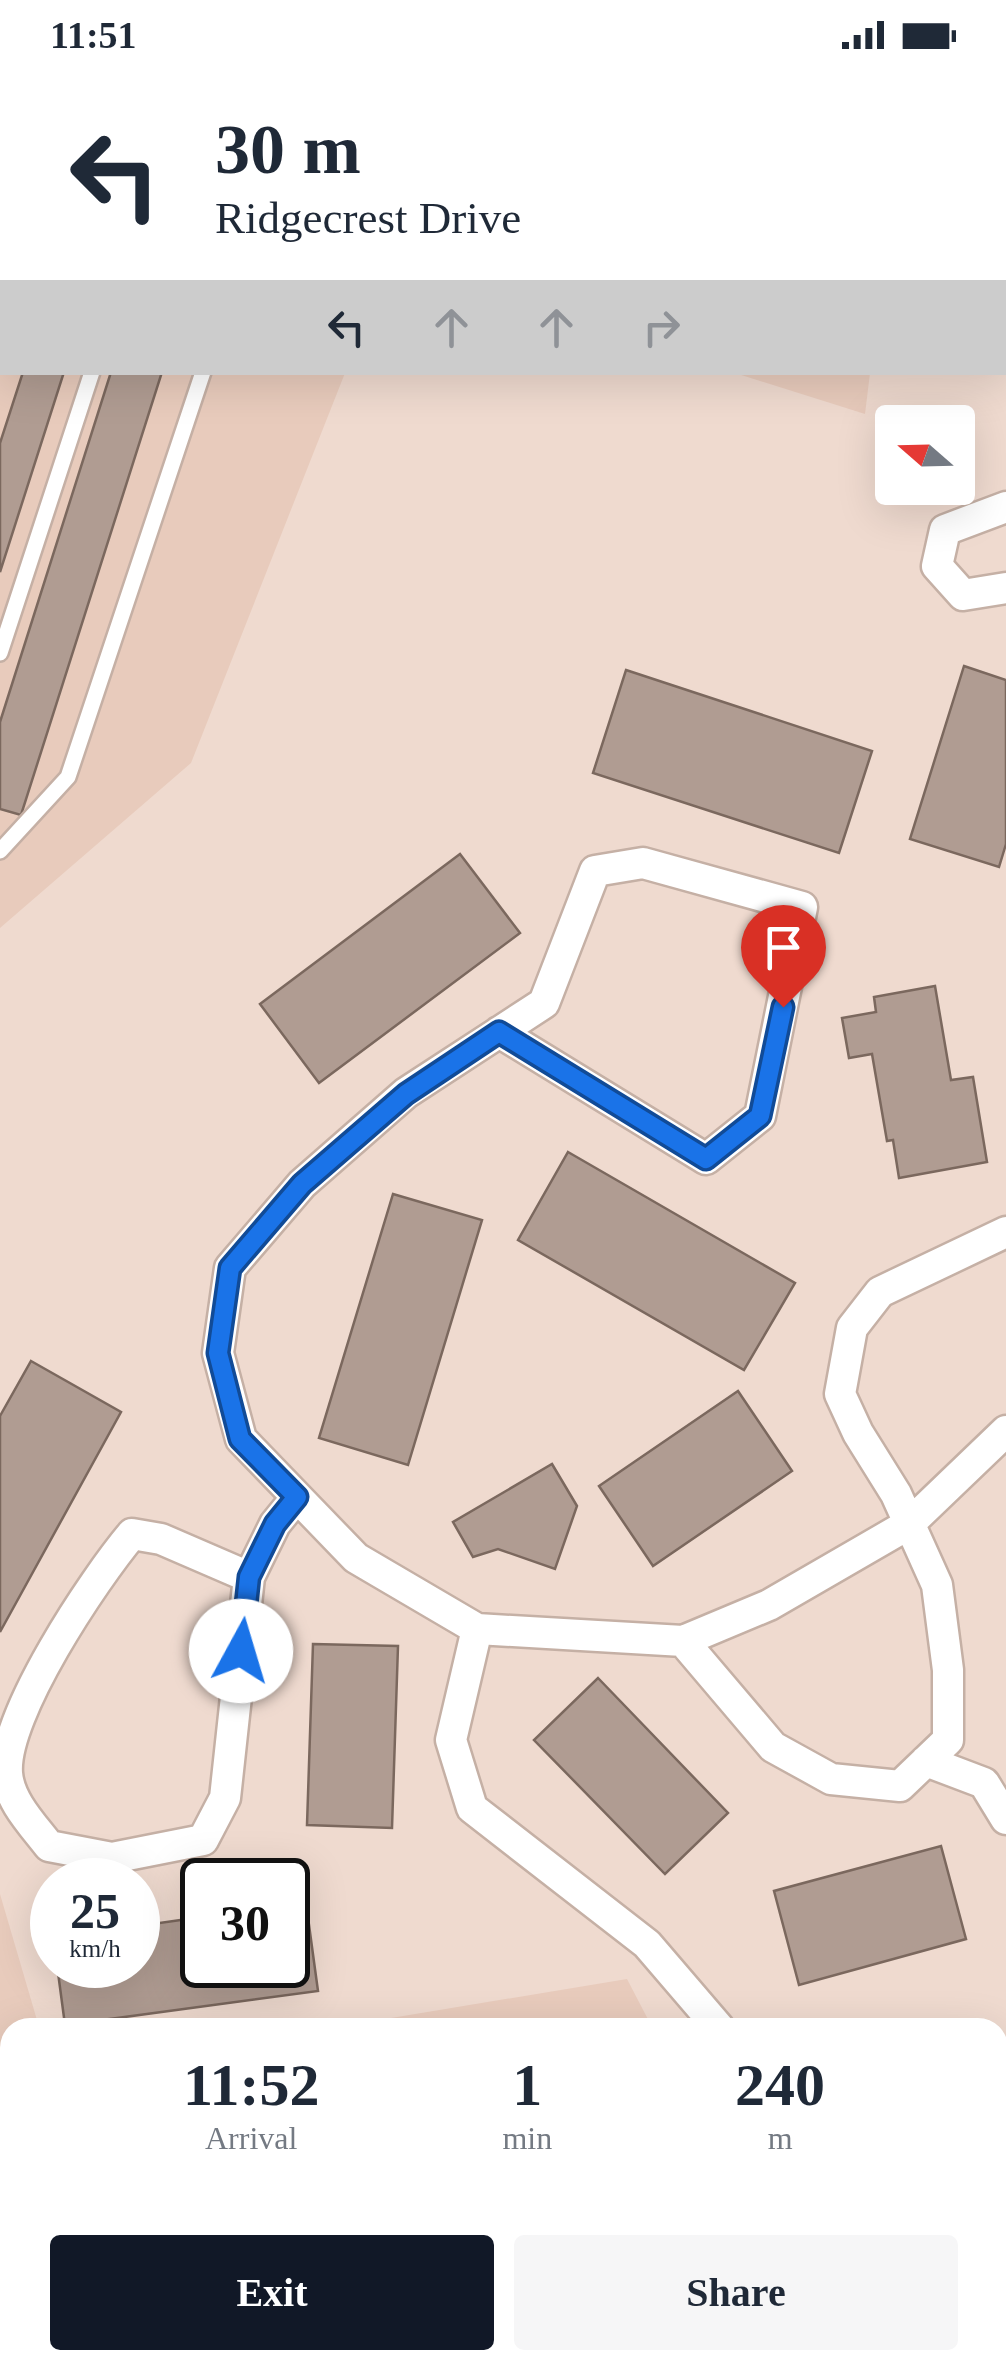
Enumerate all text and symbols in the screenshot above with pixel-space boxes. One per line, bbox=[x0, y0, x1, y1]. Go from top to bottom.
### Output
text: 11:51 bbox=[50, 14, 137, 56]
icon: left bbox=[50, 110, 180, 240]
text: 30 m bbox=[215, 111, 361, 188]
text: Ridgecrest Drive bbox=[215, 193, 521, 243]
icon: left bbox=[319, 300, 374, 355]
icon: ahead bbox=[424, 300, 479, 355]
icon: ahead bbox=[529, 300, 584, 355]
icon: right bbox=[634, 300, 689, 355]
north arrow bbox=[875, 405, 975, 505]
map controls bbox=[875, 405, 975, 505]
pin bbox=[741, 905, 826, 1008]
icon: arrive bbox=[756, 920, 811, 975]
position arrow bbox=[189, 1599, 293, 1703]
speed limit sign: 30 bbox=[180, 1858, 310, 1988]
text: 25 bbox=[70, 1883, 120, 1939]
text: km/h bbox=[69, 1935, 121, 1962]
text: 11:52 bbox=[183, 2052, 320, 2118]
text: 1 bbox=[512, 2052, 542, 2118]
text: 240 bbox=[735, 2052, 825, 2118]
text: Arrival bbox=[205, 2120, 297, 2156]
text: min bbox=[502, 2120, 552, 2156]
text: m bbox=[768, 2120, 793, 2156]
button: Exit bbox=[50, 2235, 494, 2350]
button: Share bbox=[514, 2235, 958, 2350]

